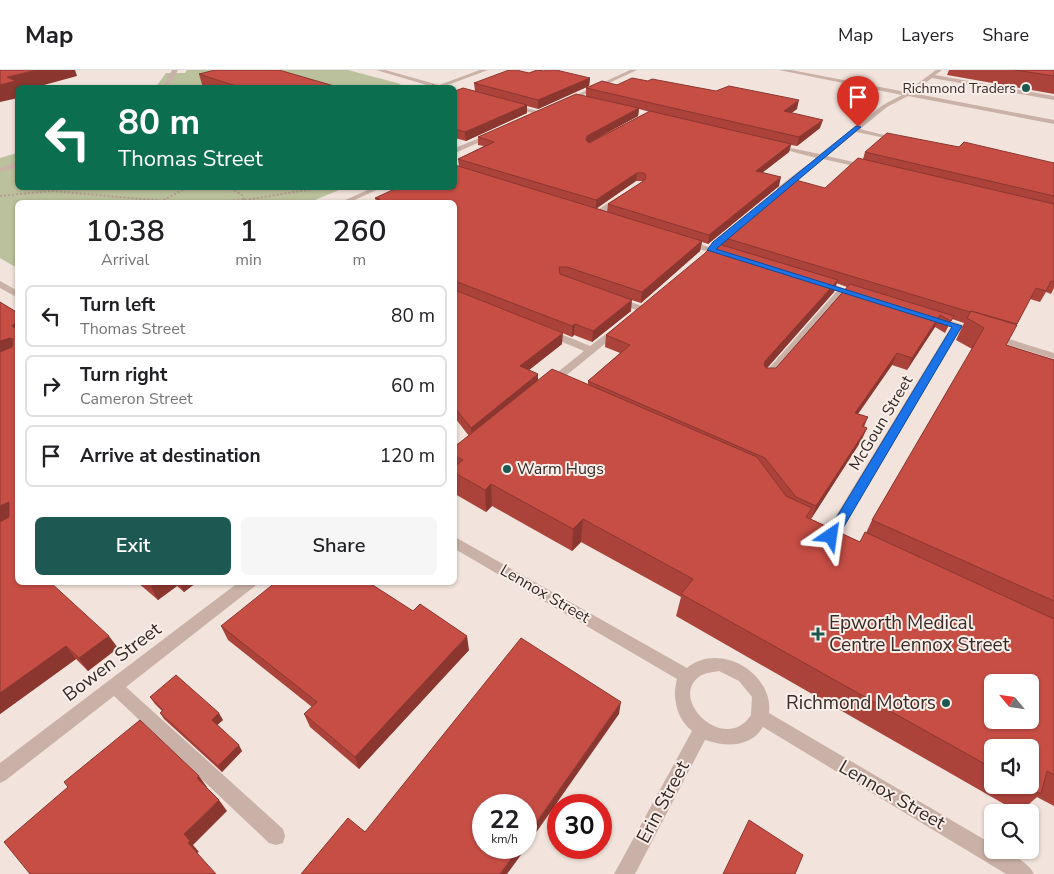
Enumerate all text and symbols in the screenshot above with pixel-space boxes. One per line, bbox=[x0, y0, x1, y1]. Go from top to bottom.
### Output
text: Map bbox=[25, 19, 73, 51]
text: Map bbox=[838, 23, 873, 47]
text: Layers bbox=[901, 23, 954, 47]
text: Share bbox=[982, 23, 1029, 47]
pin bbox=[837, 76, 879, 127]
place label: Richmond Traders bbox=[902, 79, 1016, 98]
marker: Richmond Traders bbox=[1020, 82, 1032, 94]
icon: arrive bbox=[844, 83, 872, 111]
text: 80 m bbox=[118, 99, 200, 146]
icon: left bbox=[35, 105, 100, 170]
text: Thomas Street bbox=[118, 144, 263, 174]
text: 10:38 bbox=[86, 211, 165, 252]
text: 1 bbox=[240, 211, 258, 252]
text: 260 bbox=[332, 211, 386, 252]
text: Arrival bbox=[101, 249, 149, 271]
text: min bbox=[235, 249, 262, 271]
text: m bbox=[353, 249, 366, 271]
text: Turn left bbox=[80, 292, 155, 318]
icon: left bbox=[37, 302, 65, 330]
text: 80 m bbox=[391, 303, 435, 329]
text: Thomas Street bbox=[80, 318, 185, 340]
text: Turn right bbox=[80, 362, 167, 388]
street label: McGoun Street bbox=[844, 371, 918, 475]
icon: right bbox=[37, 372, 65, 400]
text: 60 m bbox=[391, 373, 435, 399]
text: Cameron Street bbox=[80, 388, 193, 410]
icon: arrive bbox=[37, 442, 65, 470]
text: Arrive at destination bbox=[80, 443, 261, 469]
text: 120 m bbox=[380, 443, 435, 469]
place label: Warm Hugs bbox=[517, 458, 604, 480]
marker: Warm Hugs bbox=[501, 463, 513, 475]
position arrow bbox=[804, 509, 856, 561]
button: Exit bbox=[35, 517, 231, 575]
button: Share bbox=[241, 517, 437, 575]
street label: Lennox Street bbox=[496, 559, 594, 629]
place label: Epworth Medical Centre Lennox Street bbox=[829, 610, 1010, 658]
street label: Bowen Street bbox=[58, 616, 167, 708]
marker: Epworth Medical Centre Lennox Street bbox=[811, 627, 825, 641]
north arrow bbox=[984, 674, 1039, 729]
map controls bbox=[984, 674, 1039, 859]
place label: Richmond Motors bbox=[786, 690, 936, 716]
marker: Richmond Motors bbox=[940, 697, 952, 709]
button: sound bbox=[984, 739, 1039, 794]
street label: Lennox Street bbox=[834, 754, 950, 836]
street label: Erin Street bbox=[630, 756, 696, 848]
speed limit sign: 30 bbox=[547, 794, 612, 859]
text: 22 bbox=[489, 803, 520, 837]
button: search bbox=[984, 804, 1039, 859]
text: km/h bbox=[491, 831, 518, 847]

